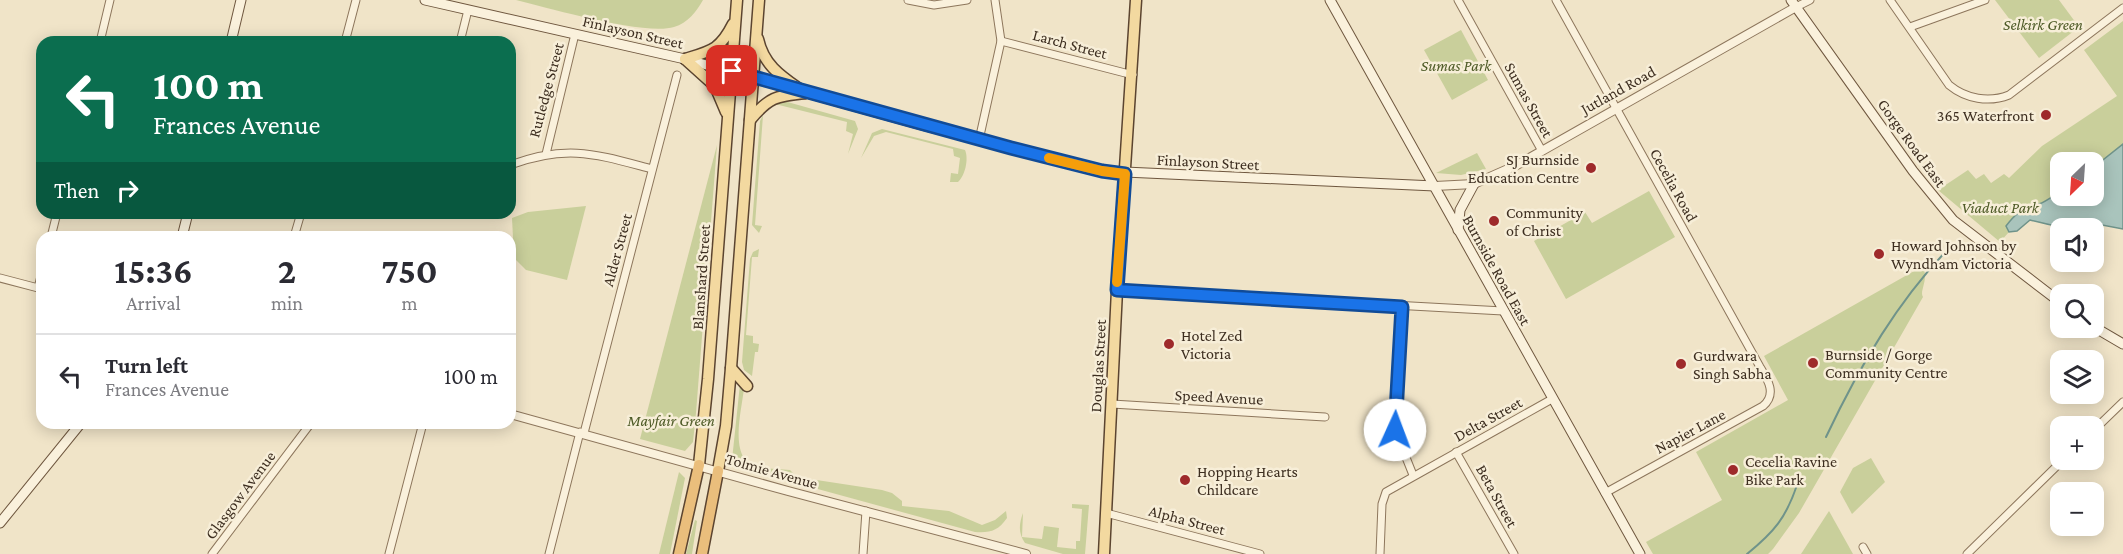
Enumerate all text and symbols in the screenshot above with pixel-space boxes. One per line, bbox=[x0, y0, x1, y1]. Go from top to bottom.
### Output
street label: Finlayson Street bbox=[581, 12, 686, 53]
park label: Selkirk Green bbox=[2003, 16, 2083, 33]
street label: Larch Street bbox=[1031, 26, 1110, 62]
street label: Rutledge Street bbox=[525, 40, 568, 139]
pin bbox=[706, 45, 757, 96]
icon: arrive bbox=[715, 54, 748, 87]
park label: Sumas Park bbox=[1421, 57, 1492, 74]
icon: left bbox=[54, 60, 132, 138]
street label: Sumas Street bbox=[1501, 60, 1557, 141]
text: 100 m bbox=[153, 61, 263, 108]
street label: Jutland Road bbox=[1576, 62, 1659, 119]
street label: Gorge Road East bbox=[1874, 96, 1950, 191]
place label: 365 Waterfront bbox=[1937, 107, 2035, 124]
marker: 365 Waterfront bbox=[2039, 108, 2053, 122]
text: Frances Avenue bbox=[153, 110, 320, 140]
street label: Cecelia Road bbox=[1647, 145, 1701, 225]
street label: Finlayson Street bbox=[1156, 151, 1260, 174]
place label: SJ Burnside Education Centre bbox=[1468, 151, 1579, 186]
north arrow bbox=[2050, 152, 2104, 206]
map controls bbox=[2050, 152, 2104, 536]
marker: SJ Burnside Education Centre bbox=[1584, 161, 1598, 175]
icon: right bbox=[111, 174, 144, 207]
text: Then bbox=[54, 178, 99, 203]
park label: Viaduct Park bbox=[1961, 199, 2040, 216]
place label: Community of Christ bbox=[1506, 204, 1583, 239]
street label: Alder Street bbox=[599, 211, 635, 288]
street label: Burnside Road East bbox=[1460, 212, 1535, 329]
marker: Community of Christ bbox=[1487, 214, 1501, 228]
button: sound bbox=[2050, 218, 2104, 272]
street label: Blanshard Street bbox=[689, 223, 713, 330]
place label: Howard Johnson by Wyndham Victoria bbox=[1891, 237, 2017, 273]
marker: Howard Johnson by Wyndham Victoria bbox=[1872, 247, 1886, 261]
text: 15:36 bbox=[114, 251, 193, 291]
text: 2 bbox=[278, 251, 296, 291]
text: 750 bbox=[381, 251, 438, 291]
button: search bbox=[2050, 284, 2104, 338]
text: Arrival bbox=[126, 292, 181, 314]
text: min bbox=[271, 292, 303, 314]
text: m bbox=[401, 292, 418, 314]
street label: Douglas Street bbox=[1087, 318, 1110, 413]
place label: Hotel Zed Victoria bbox=[1181, 327, 1243, 362]
marker: Hotel Zed Victoria bbox=[1162, 337, 1176, 351]
place label: Burnside / Gorge Community Centre bbox=[1825, 346, 1948, 382]
place label: Gurdwara Singh Sabha bbox=[1693, 347, 1772, 383]
button: layers bbox=[2050, 350, 2104, 404]
text: Turn left bbox=[105, 353, 188, 378]
marker: Burnside / Gorge Community Centre bbox=[1806, 356, 1820, 370]
marker: Gurdwara Singh Sabha bbox=[1674, 357, 1688, 371]
icon: left bbox=[54, 360, 87, 393]
text: 100 m bbox=[444, 364, 498, 389]
text: Frances Avenue bbox=[105, 378, 229, 400]
street label: Speed Avenue bbox=[1174, 386, 1264, 409]
street label: Delta Street bbox=[1451, 393, 1526, 445]
position arrow bbox=[1363, 398, 1427, 462]
street label: Napier Lane bbox=[1652, 405, 1729, 457]
park label: Mayfair Green bbox=[626, 412, 715, 430]
button: + bbox=[2050, 416, 2104, 470]
street label: Glasgow Avenue bbox=[201, 448, 279, 543]
street label: Tolmie Avenue bbox=[724, 450, 820, 492]
place label: Cecelia Ravine Bike Park bbox=[1745, 453, 1837, 488]
street label: Beta Street bbox=[1473, 462, 1521, 531]
place label: Hopping Hearts Childcare bbox=[1197, 463, 1298, 498]
marker: Cecelia Ravine Bike Park bbox=[1726, 463, 1740, 477]
marker: Hopping Hearts Childcare bbox=[1178, 473, 1192, 487]
button: − bbox=[2050, 482, 2104, 536]
street label: Alpha Street bbox=[1147, 502, 1228, 539]

